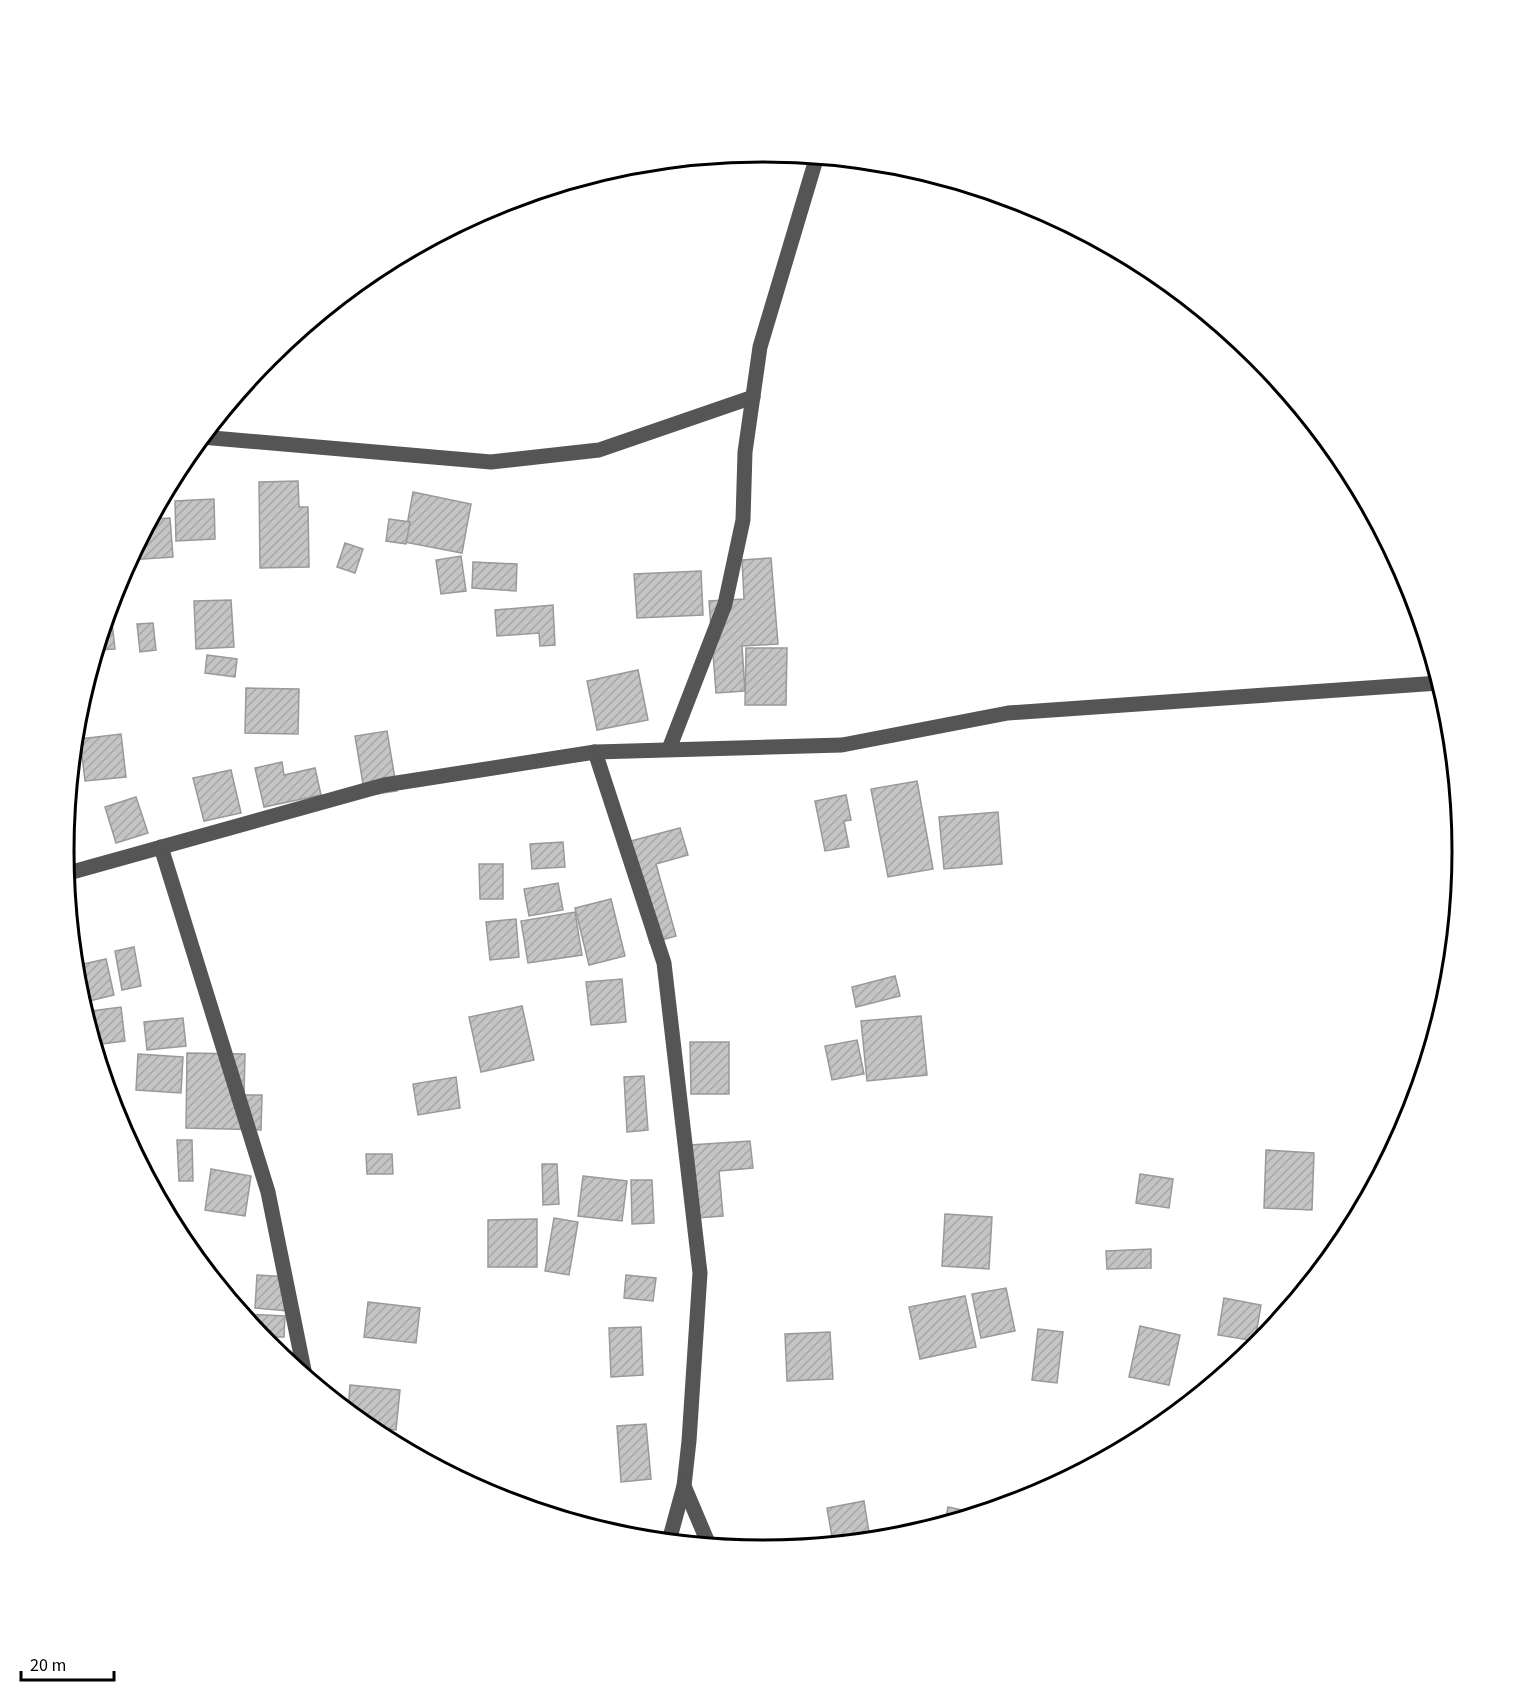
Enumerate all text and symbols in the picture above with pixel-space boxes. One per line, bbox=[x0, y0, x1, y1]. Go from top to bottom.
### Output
scale bar bbox=[21, 1644, 114, 1682]
text: 20 m bbox=[30, 1653, 66, 1678]

